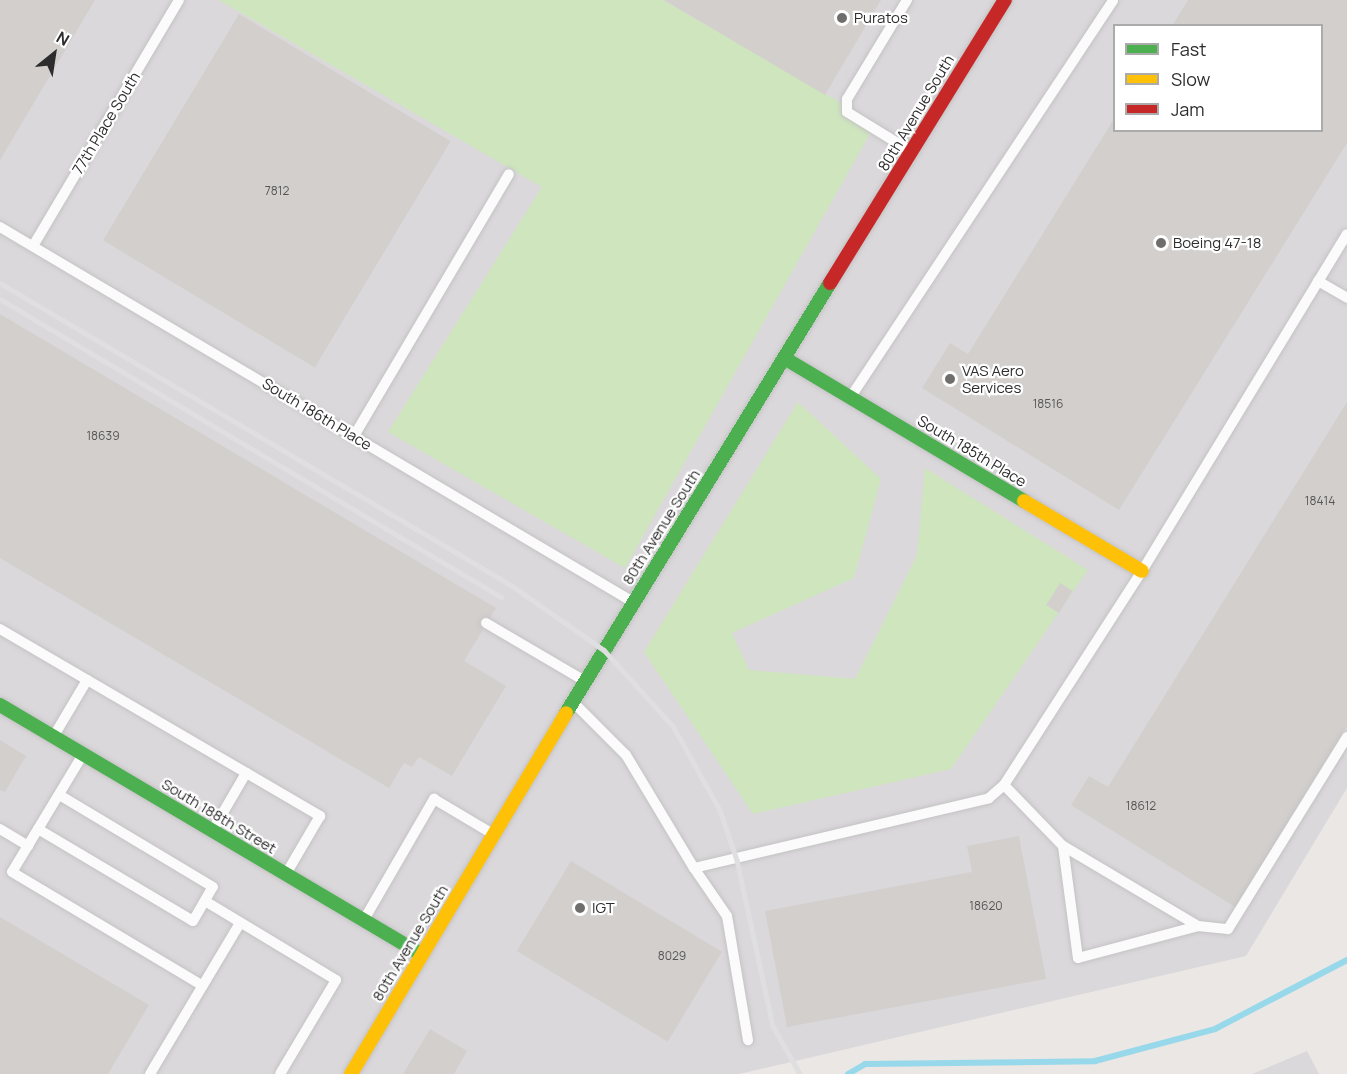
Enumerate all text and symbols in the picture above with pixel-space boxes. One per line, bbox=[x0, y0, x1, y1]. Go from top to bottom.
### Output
place label: Puratos bbox=[854, 9, 908, 27]
marker: Puratos bbox=[835, 11, 849, 25]
north arrow bbox=[24, 24, 84, 84]
legend bbox=[1113, 24, 1323, 132]
text: N bbox=[53, 26, 73, 51]
text: Fast bbox=[1171, 37, 1206, 61]
street label: 80th Avenue South bbox=[874, 52, 958, 174]
text: Slow bbox=[1171, 67, 1210, 91]
street label: 77th Place South bbox=[68, 69, 144, 177]
text: Jam bbox=[1171, 97, 1205, 121]
house number: 7812 bbox=[265, 184, 289, 198]
place label: Boeing 47-18 bbox=[1173, 234, 1261, 252]
marker: Boeing 47-18 bbox=[1154, 236, 1168, 250]
place label: VAS Aero Services bbox=[962, 361, 1024, 396]
marker: VAS Aero Services bbox=[943, 372, 957, 386]
street label: South 186th Place bbox=[259, 374, 375, 454]
house number: 18516 bbox=[1033, 397, 1063, 411]
street label: South 185th Place bbox=[914, 411, 1030, 491]
house number: 18639 bbox=[86, 429, 120, 443]
street label: 80th Avenue South bbox=[618, 466, 704, 588]
house number: 18414 bbox=[1305, 494, 1335, 508]
street label: South 188th Street bbox=[159, 775, 279, 857]
house number: 18612 bbox=[1126, 799, 1156, 813]
street label: 80th Avenue South bbox=[368, 882, 452, 1004]
place label: IGT bbox=[592, 899, 615, 917]
house number: 18620 bbox=[969, 899, 1003, 913]
marker: IGT bbox=[573, 901, 587, 915]
house number: 8029 bbox=[658, 949, 686, 963]

